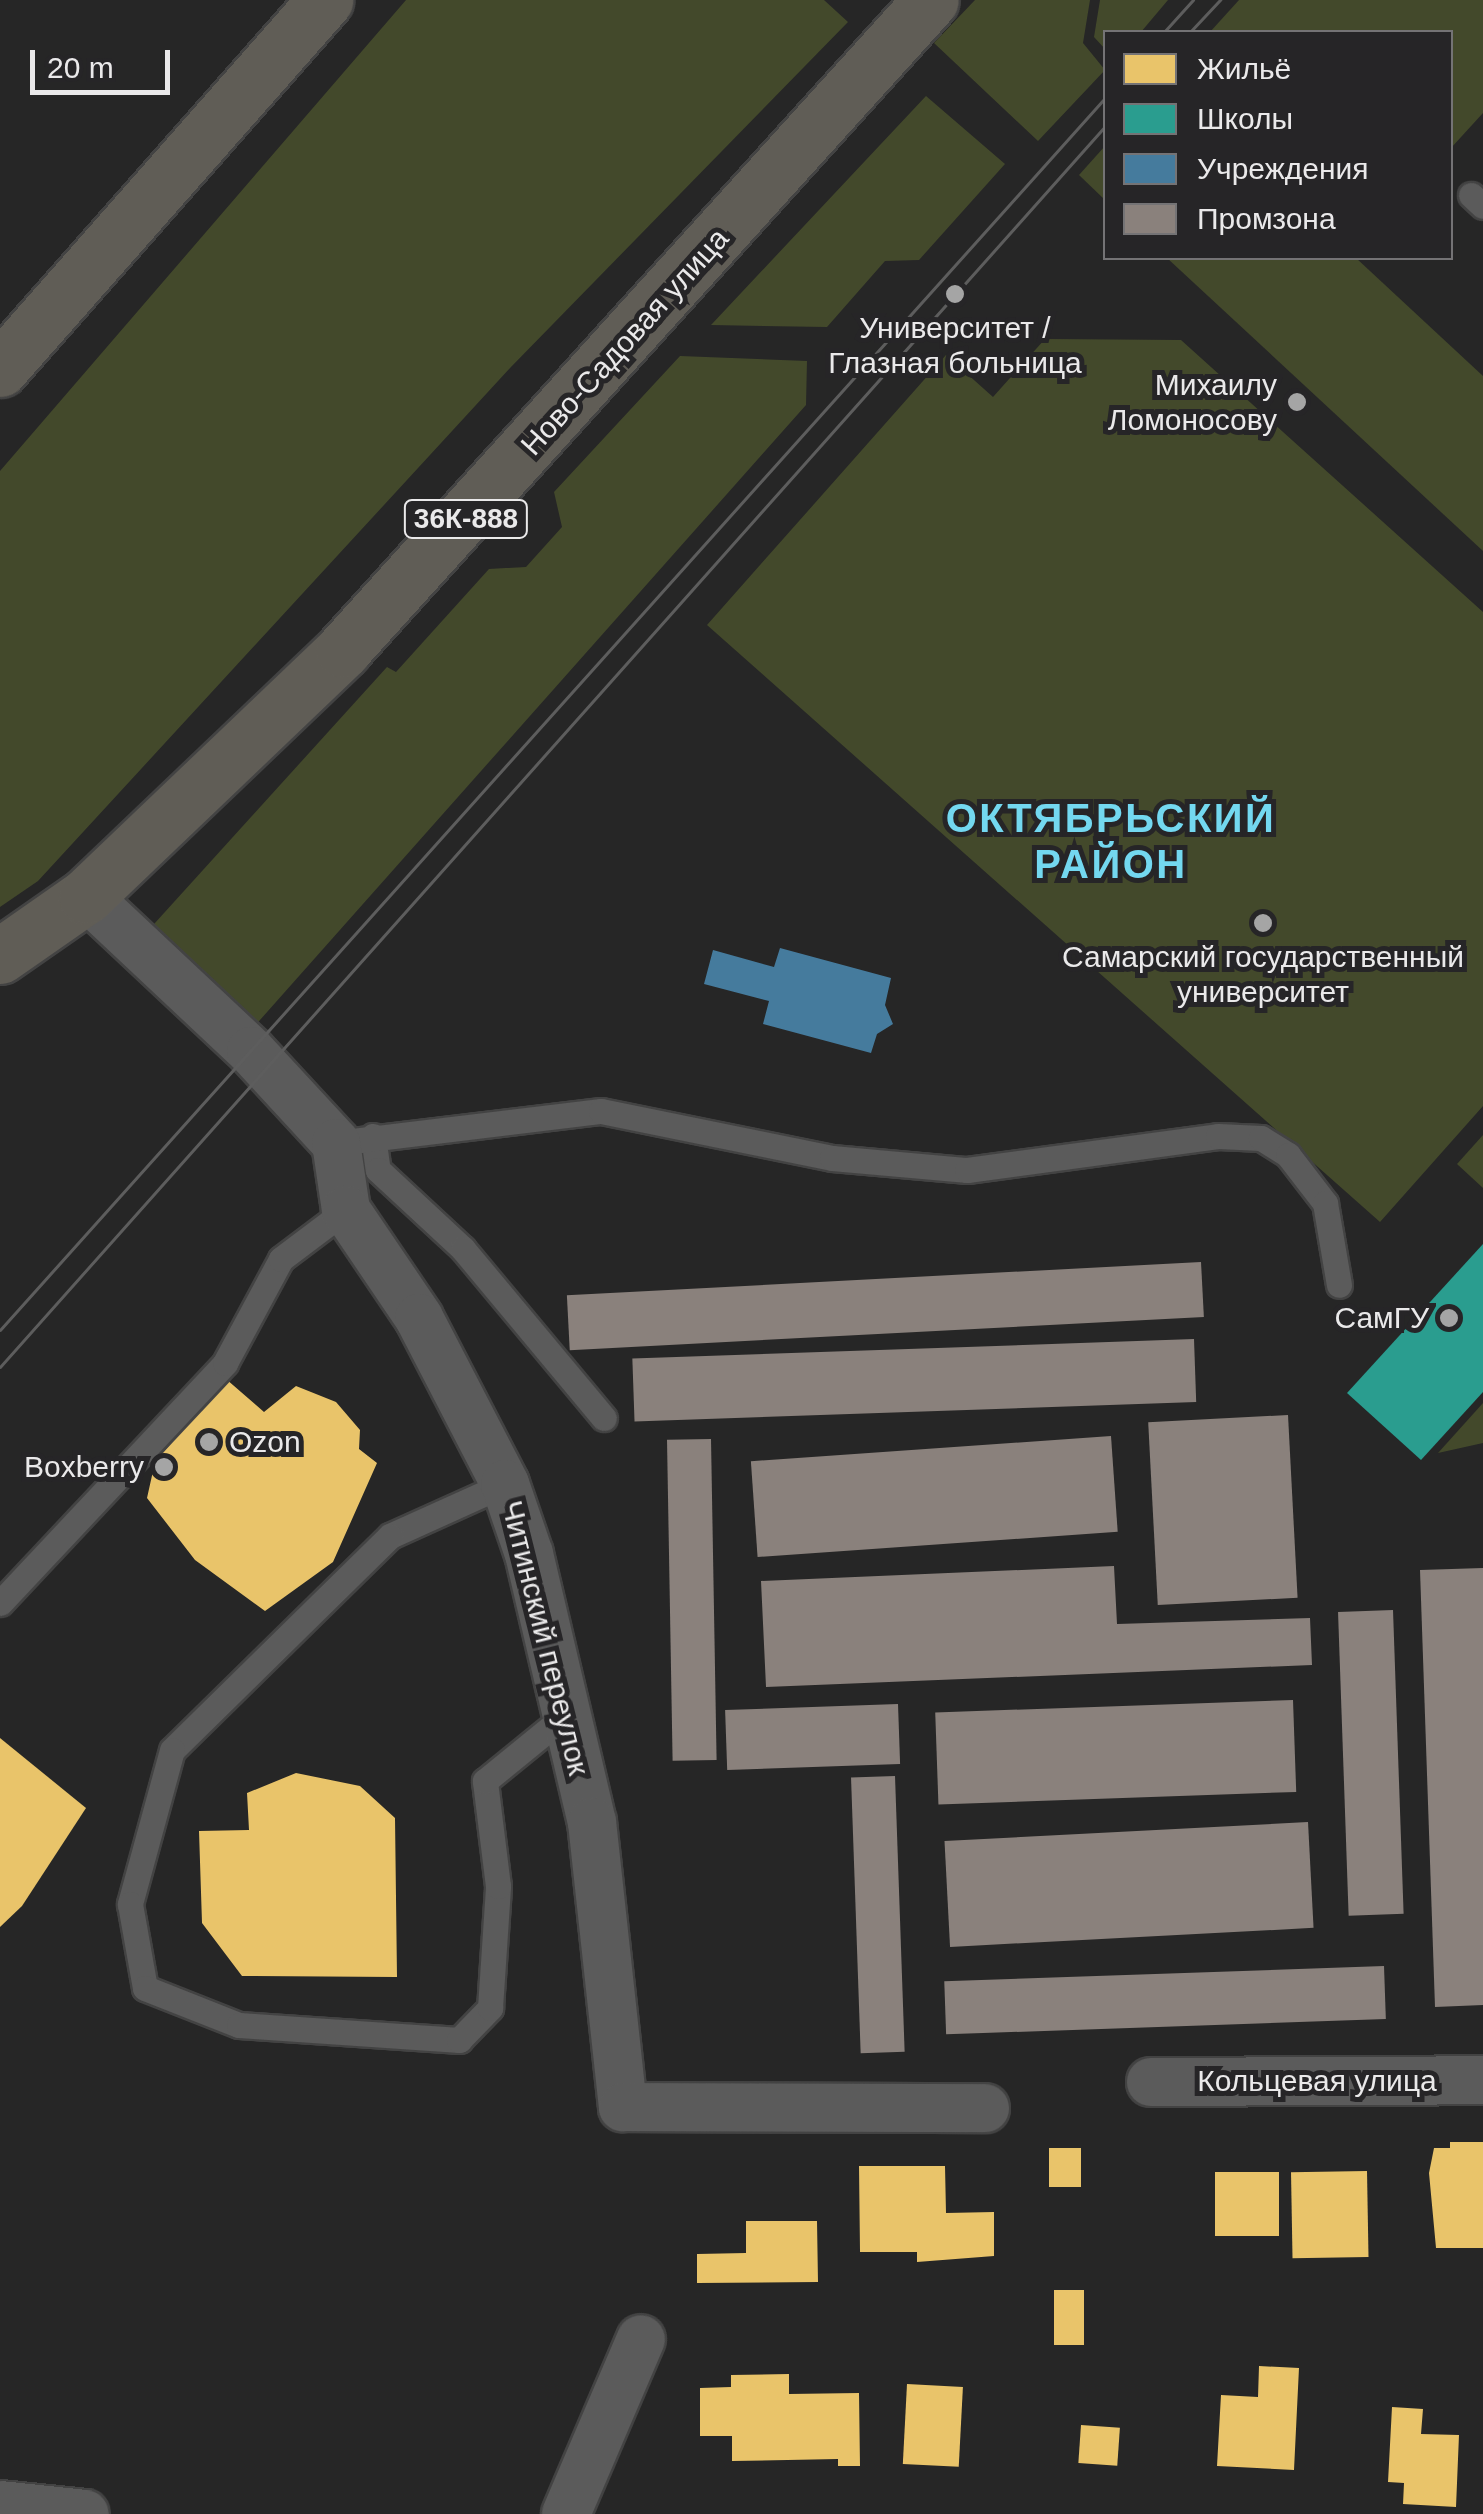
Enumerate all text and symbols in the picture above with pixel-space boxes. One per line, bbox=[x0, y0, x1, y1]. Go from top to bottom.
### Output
scale bar bbox=[35, 30, 175, 92]
legend bbox=[1103, 30, 1453, 260]
text: 20 m bbox=[47, 51, 114, 84]
text: Жильё bbox=[1197, 52, 1291, 85]
text: Школы bbox=[1197, 102, 1293, 135]
text: Учреждения bbox=[1197, 152, 1369, 185]
text: Промзона bbox=[1197, 202, 1336, 235]
street label: Ново-Садовая улица bbox=[514, 221, 736, 463]
marker: Университет / Глазная больница bbox=[944, 283, 966, 305]
place label: Университет / Глазная больница bbox=[828, 310, 1082, 380]
place label: Михаилу Ломоносову bbox=[1108, 367, 1277, 438]
marker: Михаилу Ломоносову bbox=[1286, 391, 1308, 413]
road number: 36К-888 bbox=[404, 496, 528, 542]
district label: ОКТЯБРЬСКИЙ РАЙОН bbox=[946, 794, 1276, 888]
marker: Самарский государственный университет bbox=[1252, 912, 1274, 934]
place label: Самарский государственный университет bbox=[1062, 939, 1464, 1010]
place label: СамГУ bbox=[1334, 1300, 1429, 1336]
marker: СамГУ bbox=[1438, 1307, 1460, 1329]
place label: Ozon bbox=[229, 1424, 301, 1460]
marker: Ozon bbox=[198, 1431, 220, 1453]
place label: Boxberry bbox=[24, 1449, 144, 1485]
marker: Boxberry bbox=[153, 1456, 175, 1478]
street label: Читинский переулок bbox=[493, 1497, 597, 1779]
street label: Кольцевая улица bbox=[1197, 2063, 1437, 2099]

